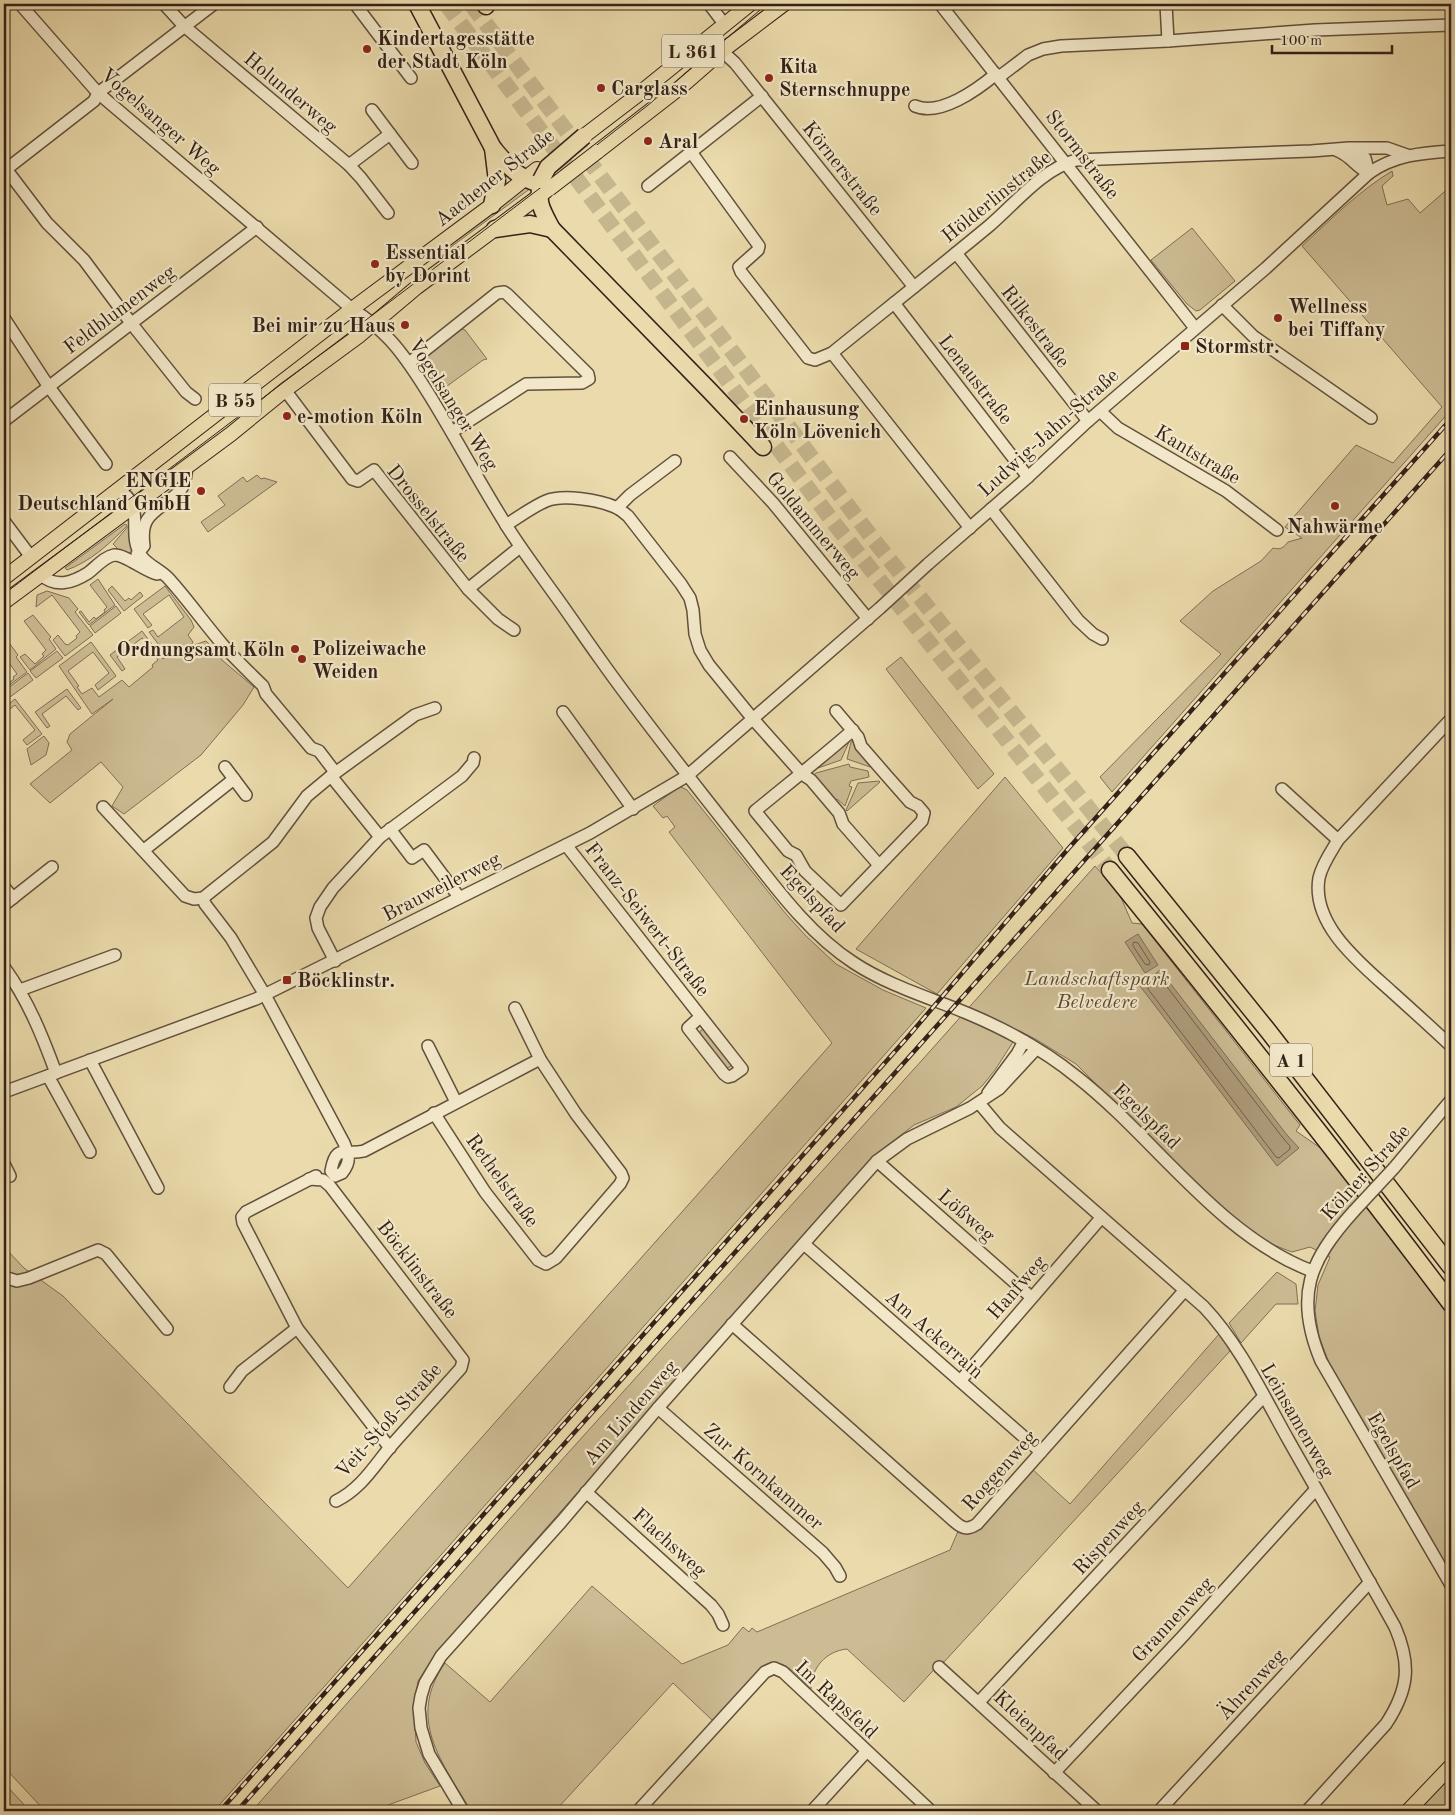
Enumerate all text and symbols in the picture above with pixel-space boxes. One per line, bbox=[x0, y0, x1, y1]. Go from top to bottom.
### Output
scale bar bbox=[1272, 22, 1392, 54]
place label: Kindertagesstätte der Stadt Köln bbox=[377, 30, 535, 73]
road number: L 361 bbox=[662, 34, 724, 68]
text: 100 m bbox=[1280, 34, 1322, 49]
marker: Kindertagesstätte der Stadt Köln bbox=[361, 43, 373, 55]
street label: Holunderweg bbox=[239, 49, 340, 138]
place label: Kita Sternschnuppe bbox=[779, 58, 910, 101]
street label: Vogelsanger Weg bbox=[96, 65, 224, 180]
marker: Kita Sternschnuppe bbox=[763, 72, 775, 84]
place label: Carglass bbox=[611, 80, 688, 100]
marker: Carglass bbox=[595, 82, 607, 94]
street label: Stormstraße bbox=[1041, 107, 1122, 204]
street label: Körnerstraße bbox=[798, 118, 885, 220]
street label: Aachener Straße bbox=[432, 126, 559, 231]
place label: Aral bbox=[658, 133, 698, 153]
marker: Aral bbox=[642, 135, 654, 147]
street label: Hölderlinstraße bbox=[939, 148, 1056, 247]
place label: Essential by Dorint bbox=[385, 244, 470, 287]
marker: Essential by Dorint bbox=[369, 258, 381, 270]
street label: Feldblumenweg bbox=[61, 262, 180, 359]
street label: Rilkestraße bbox=[996, 282, 1073, 372]
place label: Wellness bei Tiffany bbox=[1288, 298, 1386, 341]
marker: Wellness bei Tiffany bbox=[1272, 312, 1284, 324]
place label: Bei mir zu Haus bbox=[252, 317, 395, 337]
marker: Bei mir zu Haus bbox=[399, 319, 411, 331]
street label: Lenaustraße bbox=[933, 332, 1015, 429]
street label: Vogelsanger Weg bbox=[404, 336, 501, 475]
place label: Stormstr. bbox=[1195, 338, 1280, 358]
marker: Stormstr. bbox=[1179, 340, 1191, 352]
street label: Ludwig-Jahn-Straße bbox=[976, 366, 1123, 501]
road number: B 55 bbox=[209, 384, 261, 416]
place label: Einhausung Köln Lövenich bbox=[754, 400, 881, 443]
place label: e-motion Köln bbox=[297, 408, 423, 428]
marker: e-motion Köln bbox=[281, 410, 293, 422]
marker: Einhausung Köln Lövenich bbox=[738, 413, 750, 425]
street label: Kantstraße bbox=[1151, 422, 1243, 489]
street label: Drosselstraße bbox=[382, 462, 473, 567]
street label: Goldammerweg bbox=[762, 469, 863, 584]
place label: ENGIE Deutschland GmbH bbox=[17, 472, 191, 515]
marker: ENGIE Deutschland GmbH bbox=[195, 485, 207, 497]
marker: Nahwärme bbox=[1329, 500, 1341, 512]
place label: Nahwärme bbox=[1287, 518, 1383, 538]
place label: Polizeiwache Weiden bbox=[312, 640, 427, 683]
place label: Ordnungsamt Köln bbox=[117, 641, 285, 661]
marker: Ordnungsamt Köln bbox=[289, 643, 301, 655]
marker: Polizeiwache Weiden bbox=[296, 653, 308, 665]
street label: Franz-Seiwert-Straße bbox=[580, 840, 713, 1001]
street label: Brauweilerweg bbox=[380, 849, 504, 926]
street label: Egelspfad bbox=[775, 861, 848, 937]
park label: Landschaftspark Belvedere bbox=[1023, 970, 1170, 1013]
place label: Böcklinstr. bbox=[297, 972, 395, 992]
marker: Böcklinstr. bbox=[281, 974, 293, 986]
road number: A 1 bbox=[1270, 1044, 1312, 1076]
street label: Egelspfad bbox=[1108, 1081, 1183, 1154]
street label: Kölner Straße bbox=[1318, 1122, 1415, 1225]
street label: Rethelstraße bbox=[461, 1131, 542, 1231]
street label: Lößweg bbox=[933, 1187, 998, 1247]
street label: Böcklinstraße bbox=[372, 1218, 461, 1323]
street label: Hanfweg bbox=[985, 1252, 1051, 1324]
street label: Am Ackerrain bbox=[881, 1288, 987, 1383]
street label: Am Lindenweg bbox=[581, 1357, 682, 1469]
street label: Veit-Stoß-Straße bbox=[333, 1360, 446, 1483]
street label: Leinsamenweg bbox=[1256, 1361, 1337, 1482]
street label: Egelspfad bbox=[1362, 1409, 1422, 1493]
street label: Zur Kornkammer bbox=[699, 1420, 826, 1535]
street label: Roggenweg bbox=[959, 1427, 1042, 1515]
street label: Rispenweg bbox=[1070, 1497, 1149, 1579]
street label: Flachsweg bbox=[628, 1505, 710, 1582]
street label: Grannenweg bbox=[1129, 1574, 1218, 1667]
street label: Ährenweg bbox=[1213, 1645, 1290, 1725]
street label: Im Rapsfeld bbox=[791, 1658, 881, 1743]
street label: Kleienpfad bbox=[989, 1688, 1070, 1765]

